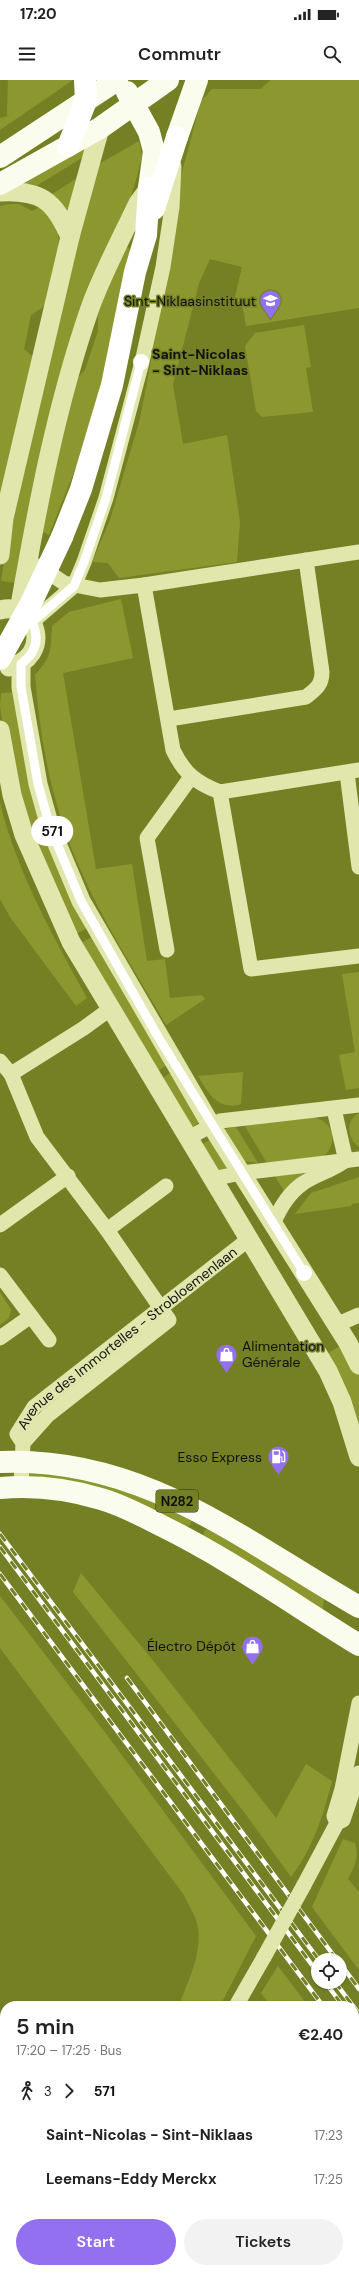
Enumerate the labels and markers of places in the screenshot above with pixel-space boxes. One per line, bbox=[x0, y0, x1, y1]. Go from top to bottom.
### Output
school or university icon: Sint-Niklaasinstituut bbox=[258, 288, 284, 321]
place label: Sint-Niklaasinstituut bbox=[124, 292, 256, 310]
place label: Saint-Nicolas - Sint-Niklaas bbox=[152, 345, 248, 379]
marker: Saint-Nicolas - Sint-Niklaas bbox=[133, 354, 149, 370]
unlabelled marker bbox=[296, 1265, 312, 1281]
place label: Alimentation Générale bbox=[242, 1337, 324, 1371]
shop icon: Alimentation Générale bbox=[213, 1341, 239, 1374]
fuel station icon: Esso Express bbox=[265, 1444, 291, 1477]
place label: Esso Express bbox=[177, 1448, 262, 1466]
shop icon: Électro Dépôt bbox=[239, 1633, 265, 1666]
place label: Électro Dépôt bbox=[147, 1637, 236, 1655]

